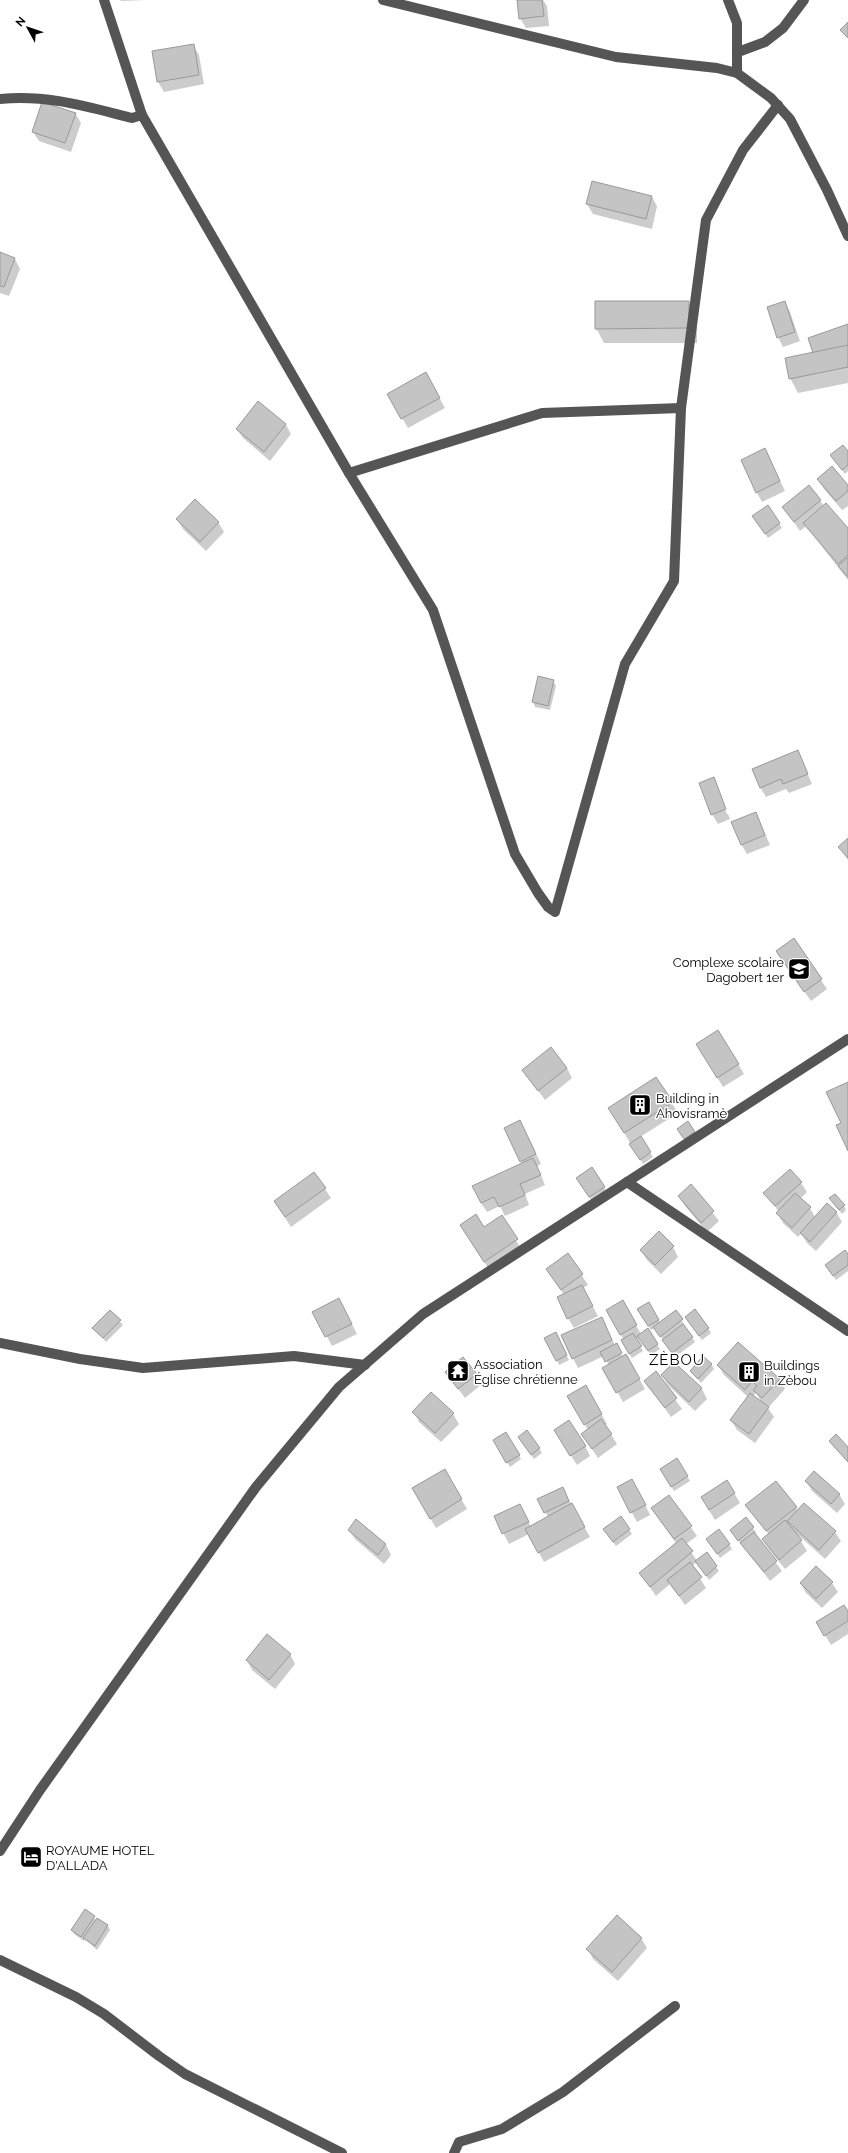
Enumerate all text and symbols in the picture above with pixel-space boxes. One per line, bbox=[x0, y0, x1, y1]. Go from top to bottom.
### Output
north arrow bbox=[8, 8, 48, 48]
text: N bbox=[13, 14, 28, 29]
place label: Complexe scolaire Dagobert 1er bbox=[673, 955, 784, 985]
school or university icon: Complexe scolaire Dagobert 1er bbox=[786, 956, 812, 982]
place label: Building in Ahovisramè bbox=[656, 1091, 727, 1121]
building icon: Building in Ahovisramè bbox=[627, 1092, 653, 1118]
district label: ZÈBOU bbox=[649, 1351, 705, 1369]
place label: Association Église chrétienne bbox=[474, 1357, 578, 1387]
temple icon: Association Église chrétienne bbox=[445, 1358, 471, 1384]
place label: Buildings in Zèbou bbox=[764, 1358, 820, 1388]
building icon: Buildings in Zèbou bbox=[736, 1359, 762, 1385]
place label: ROYAUME HOTEL D'ALLADA bbox=[46, 1843, 155, 1873]
hotel icon: ROYAUME HOTEL D'ALLADA bbox=[18, 1844, 44, 1870]

